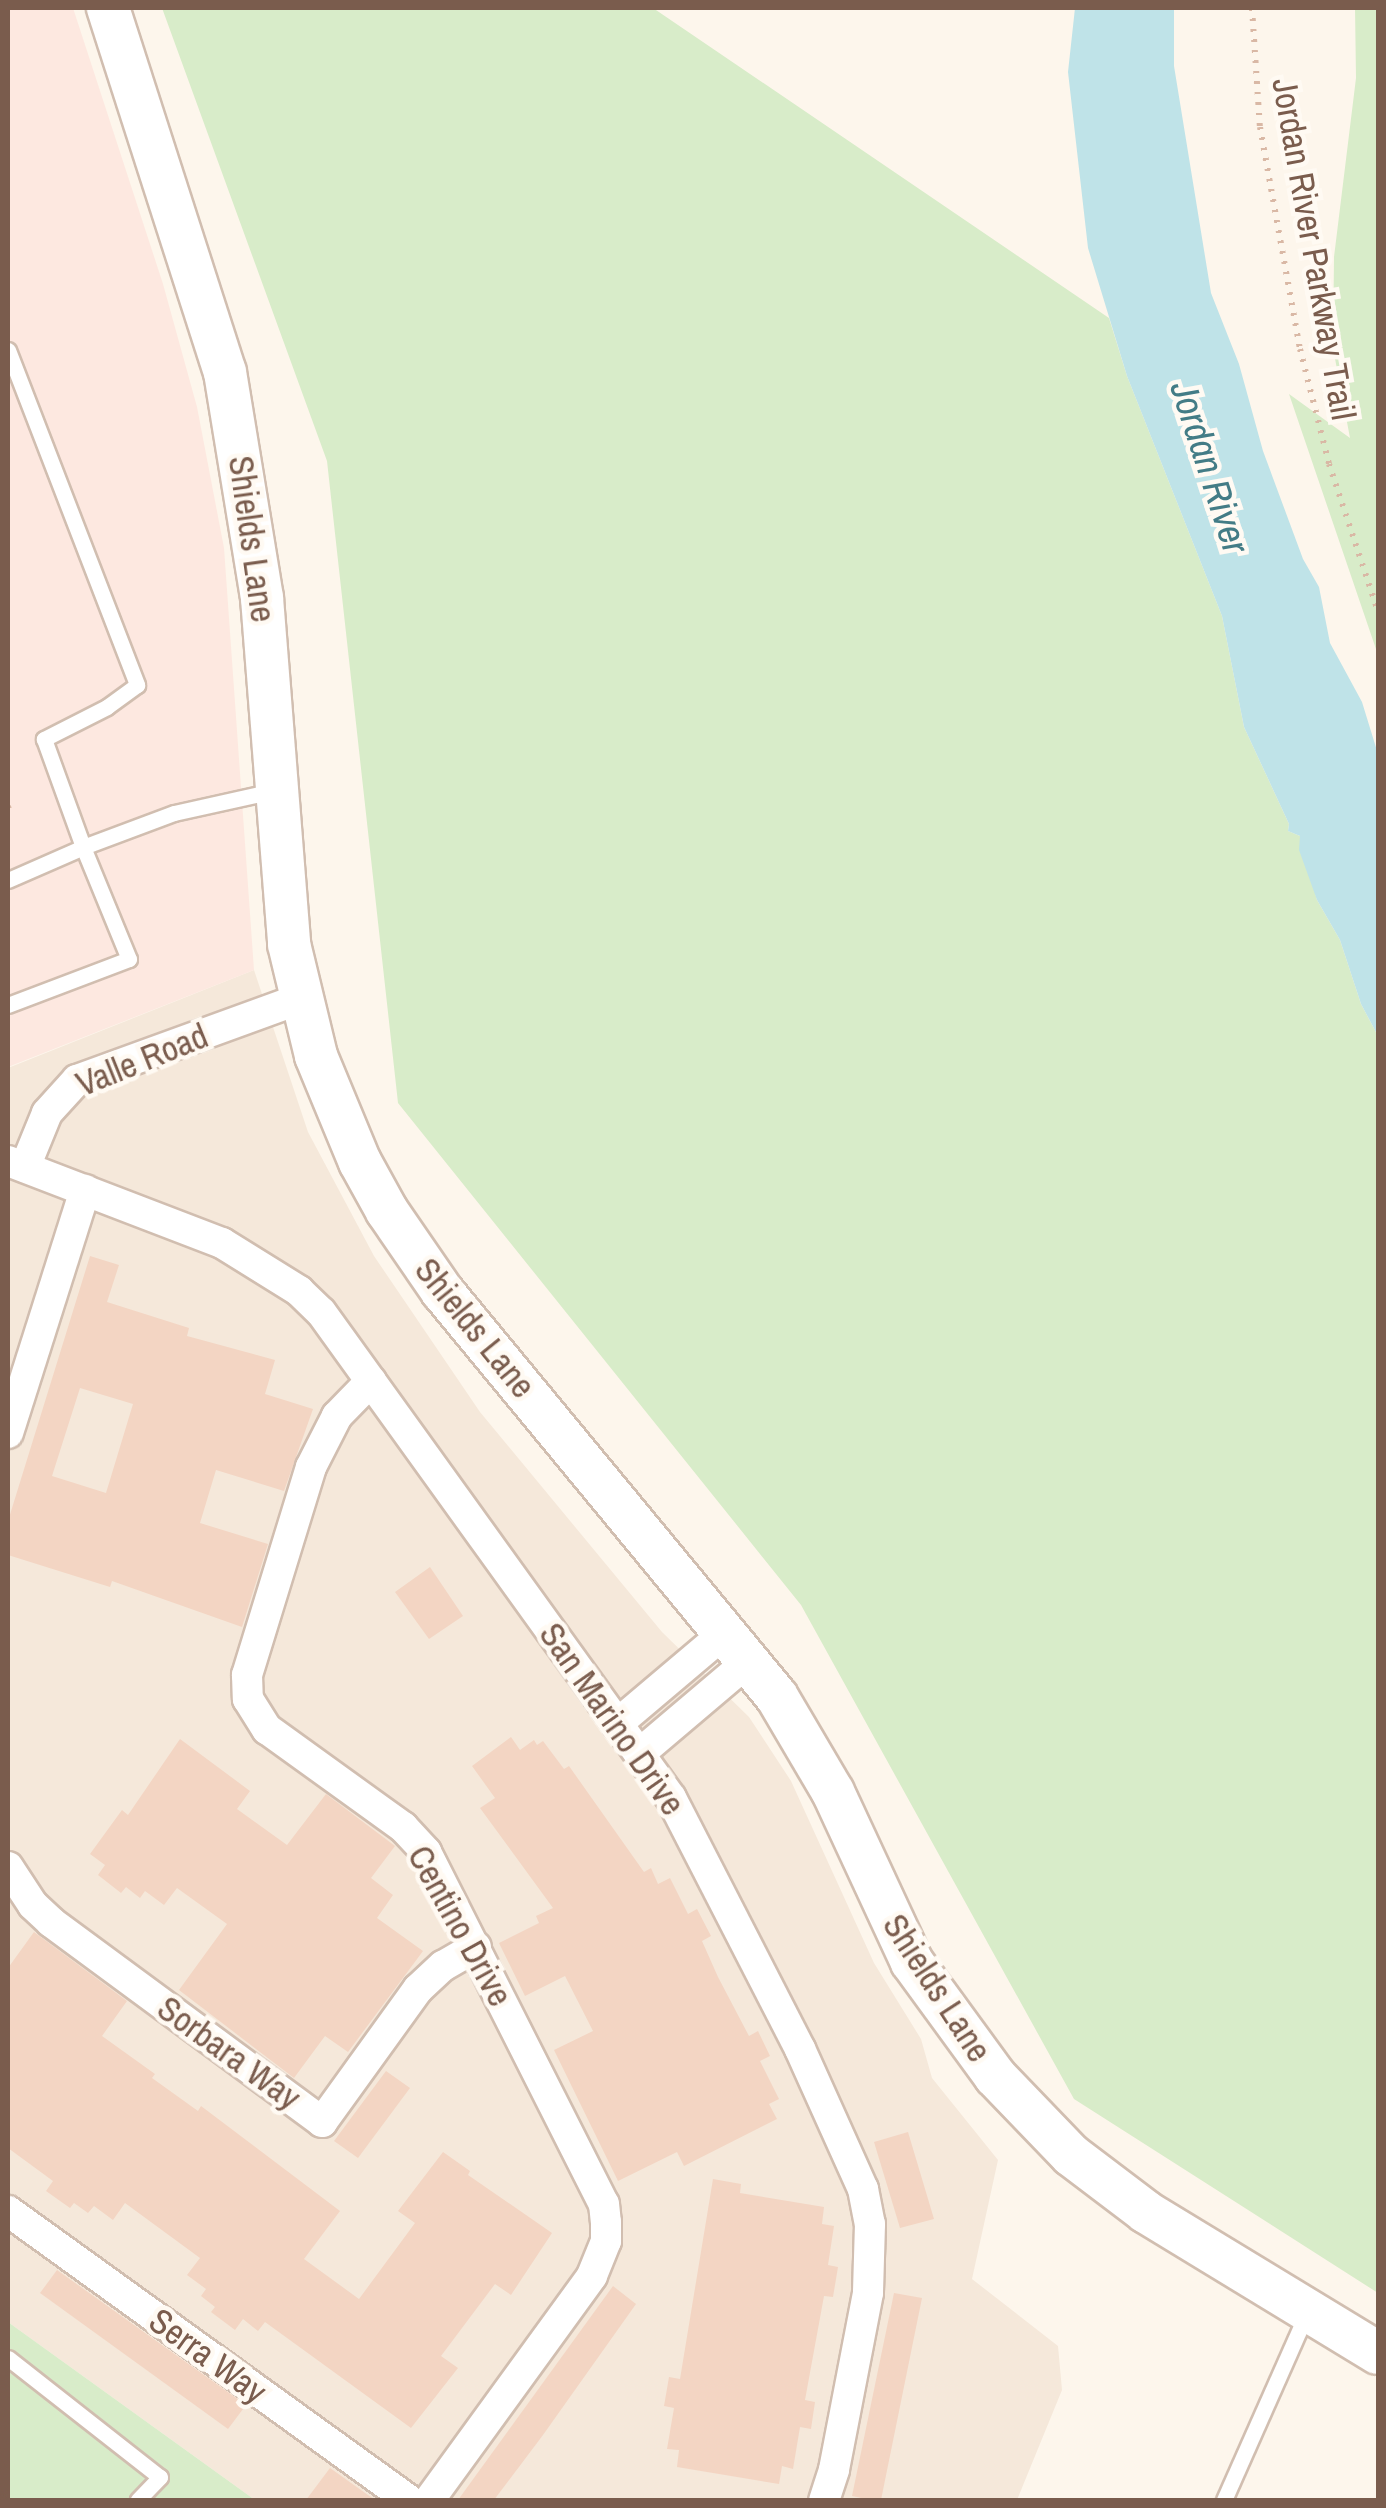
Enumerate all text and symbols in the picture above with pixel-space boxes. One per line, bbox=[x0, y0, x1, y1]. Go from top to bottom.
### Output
street label: Jordan River Parkway Trail bbox=[1263, 75, 1365, 423]
water label: Jordan River bbox=[1161, 375, 1259, 559]
street label: Shields Lane bbox=[220, 453, 284, 625]
street label: Valle Road bbox=[70, 1015, 214, 1105]
street label: Shields Lane bbox=[406, 1250, 544, 1406]
street label: San Marino Drive bbox=[530, 1615, 694, 1823]
street label: Centino Drive bbox=[399, 1838, 521, 2014]
street label: Shields Lane bbox=[874, 1906, 1000, 2070]
street label: Sorbara Way bbox=[149, 1987, 309, 2119]
street label: Serra Way bbox=[141, 2299, 275, 2413]

